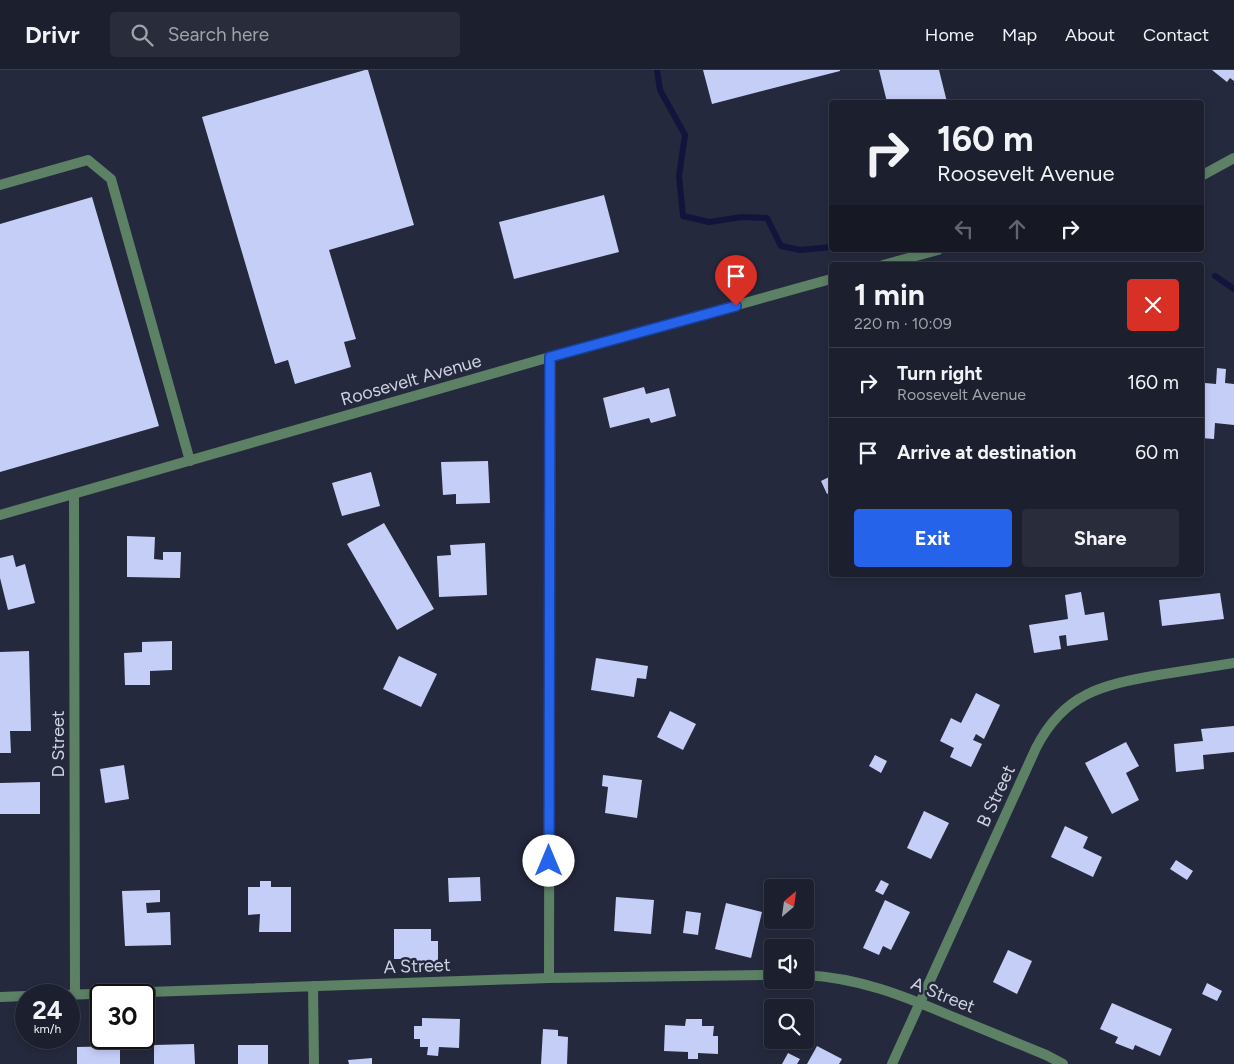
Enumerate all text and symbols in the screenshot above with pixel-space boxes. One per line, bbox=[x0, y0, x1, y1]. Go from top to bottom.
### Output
search box bbox=[110, 12, 460, 57]
text: Drivr bbox=[25, 20, 80, 49]
icon: search bbox=[128, 21, 156, 49]
text: Search here bbox=[168, 23, 269, 46]
text: Home bbox=[925, 24, 974, 46]
text: Map bbox=[1002, 24, 1037, 46]
text: About bbox=[1065, 24, 1115, 46]
text: Contact bbox=[1143, 24, 1209, 46]
text: 160 m bbox=[937, 118, 1034, 160]
icon: right bbox=[854, 120, 919, 185]
text: Roosevelt Avenue bbox=[937, 160, 1114, 187]
icon: left bbox=[950, 215, 978, 243]
icon: ahead bbox=[1003, 215, 1031, 243]
icon: right bbox=[1056, 215, 1084, 243]
pin bbox=[715, 255, 757, 306]
icon: arrive bbox=[722, 262, 750, 290]
text: 1 min bbox=[854, 276, 925, 313]
button: close bbox=[1127, 279, 1179, 331]
text: 220 m · 10:09 bbox=[854, 314, 952, 333]
street label: Roosevelt Avenue bbox=[338, 349, 484, 411]
text: Turn right bbox=[897, 362, 983, 385]
icon: right bbox=[854, 369, 882, 397]
text: 160 m bbox=[1127, 371, 1179, 394]
text: Roosevelt Avenue bbox=[897, 385, 1026, 404]
icon: arrive bbox=[854, 439, 882, 467]
text: Arrive at destination bbox=[897, 441, 1076, 464]
text: 60 m bbox=[1135, 441, 1179, 464]
button: Exit bbox=[854, 509, 1012, 567]
button: Share bbox=[1022, 509, 1179, 567]
street label: D Street bbox=[47, 710, 69, 778]
street label: B Street bbox=[972, 761, 1020, 830]
position arrow bbox=[522, 834, 574, 886]
north arrow bbox=[764, 879, 814, 929]
map controls bbox=[764, 879, 814, 1049]
button: sound bbox=[764, 939, 814, 989]
street label: A Street bbox=[383, 954, 451, 978]
street label: A Street bbox=[908, 972, 978, 1018]
speed limit sign: 30 bbox=[90, 984, 155, 1049]
text: 24 bbox=[32, 995, 63, 1025]
button: search bbox=[764, 999, 814, 1049]
text: km/h bbox=[34, 1022, 61, 1036]

